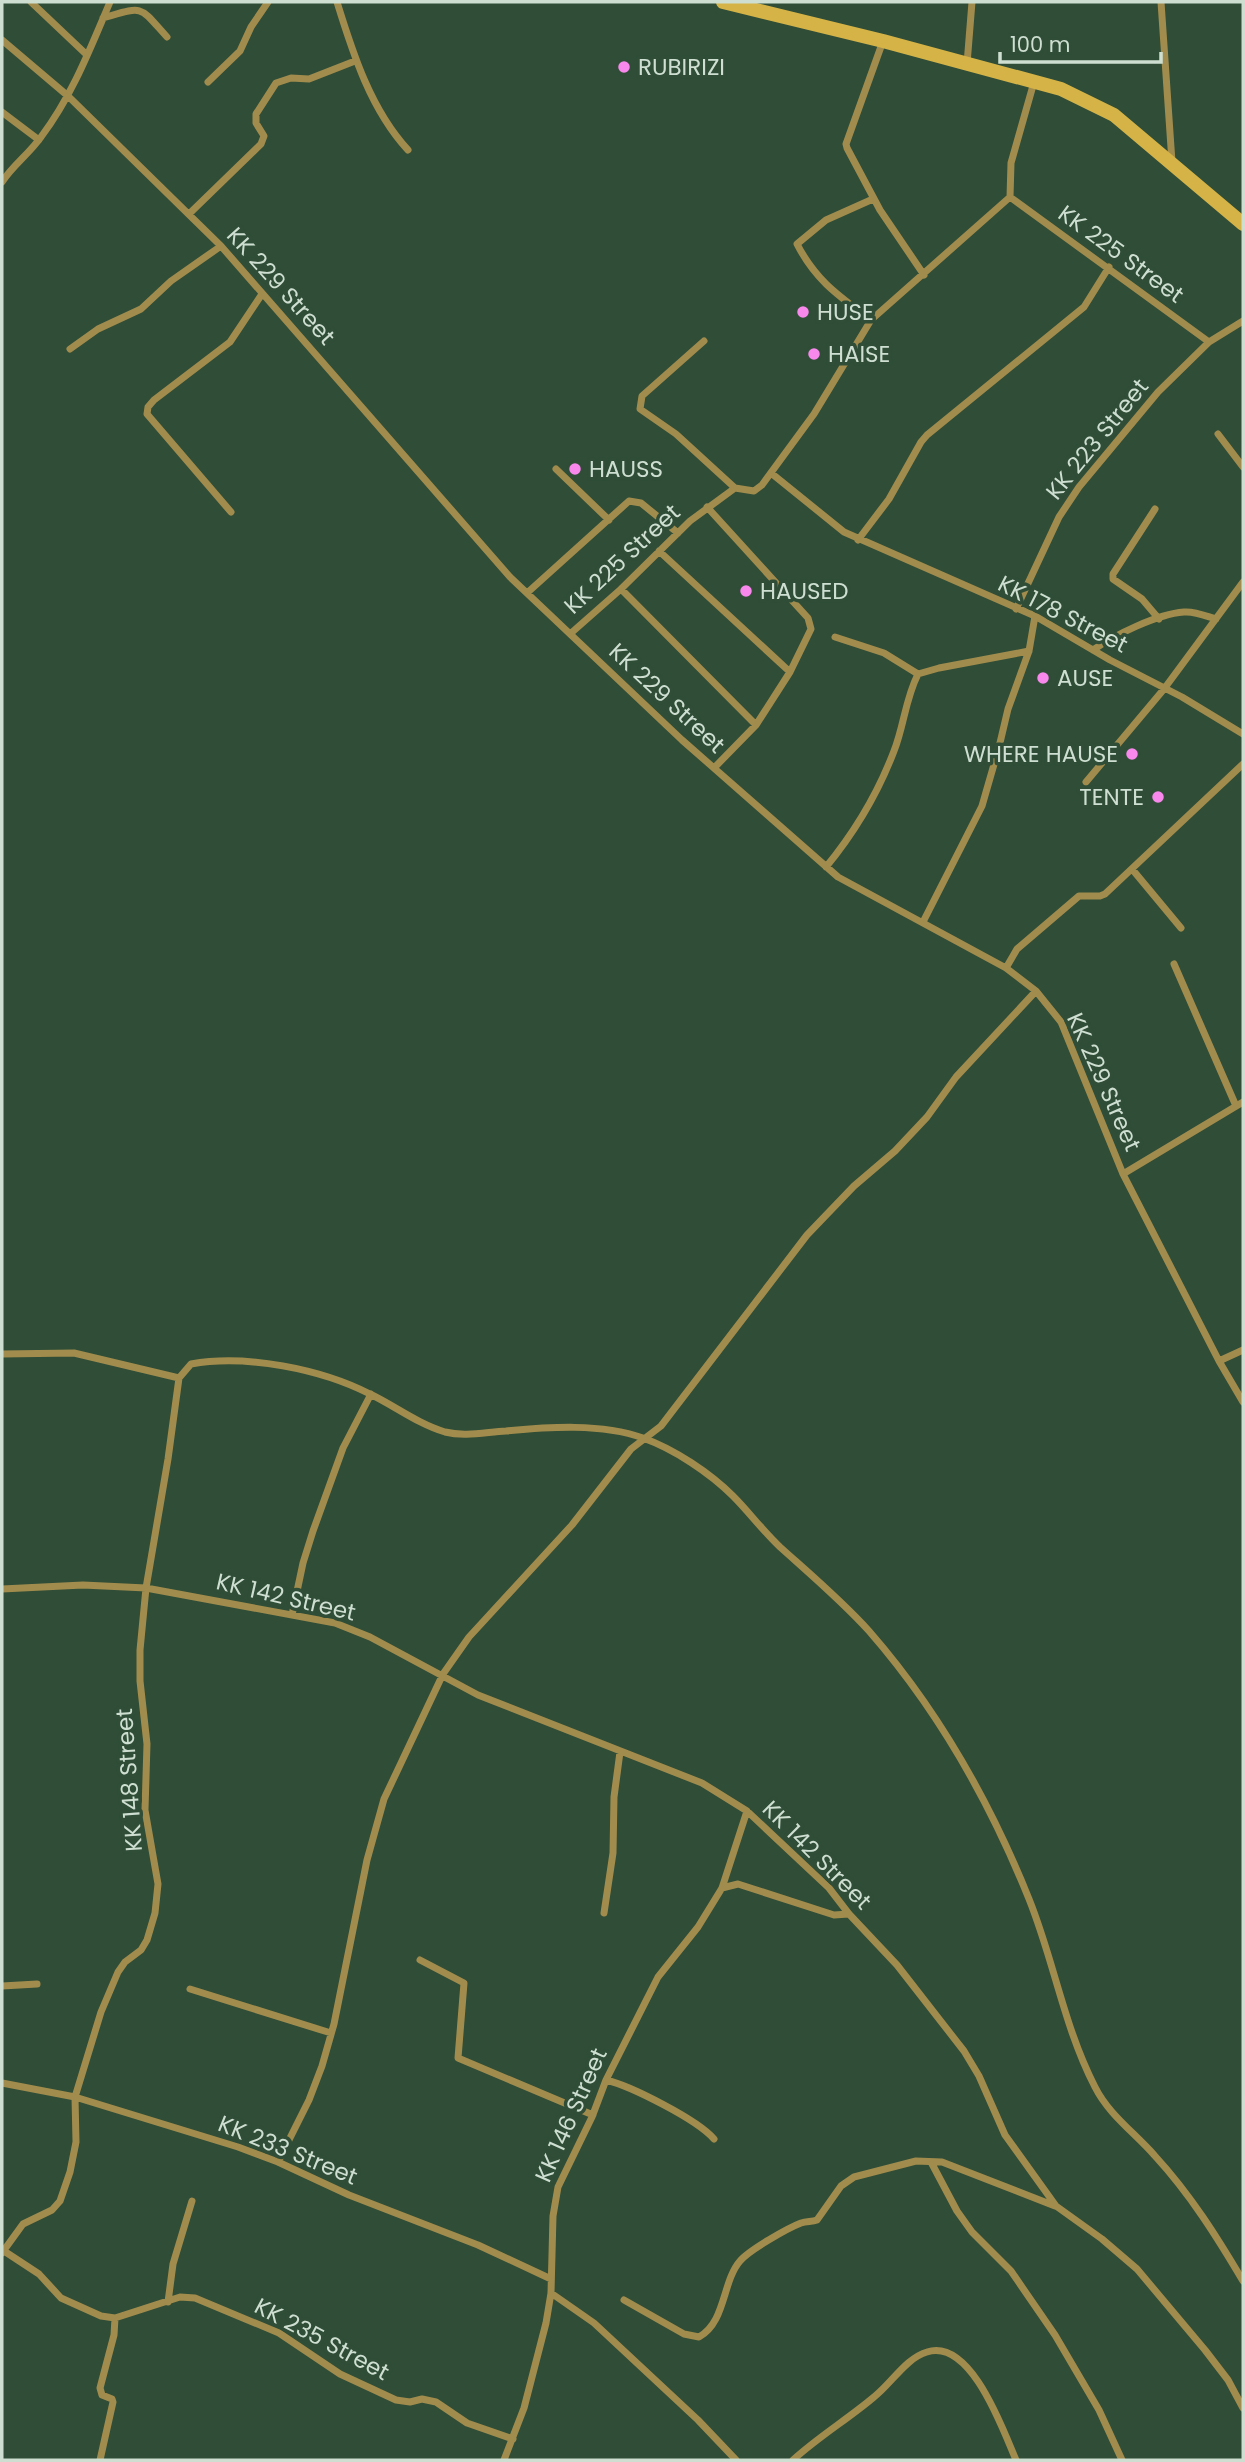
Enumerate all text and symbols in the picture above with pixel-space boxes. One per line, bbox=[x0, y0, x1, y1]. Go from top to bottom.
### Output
scale bar bbox=[1000, 21, 1161, 65]
text: 100 m bbox=[1010, 30, 1070, 59]
place label: RUBIRIZI bbox=[638, 51, 725, 83]
marker: RUBIRIZI bbox=[616, 59, 632, 75]
street label: KK 225 Street bbox=[1052, 198, 1190, 310]
street label: KK 229 Street bbox=[220, 220, 342, 352]
place label: HUSE bbox=[817, 296, 874, 328]
marker: HUSE bbox=[795, 304, 811, 320]
place label: HAISE bbox=[828, 338, 890, 370]
marker: HAISE bbox=[806, 346, 822, 362]
street label: KK 223 Street bbox=[1038, 372, 1156, 506]
place label: HAUSS bbox=[589, 453, 663, 485]
marker: HAUSS bbox=[567, 461, 583, 477]
street label: KK 225 Street bbox=[557, 497, 687, 621]
street label: KK 178 Street bbox=[993, 568, 1133, 660]
place label: HAUSED bbox=[760, 575, 849, 607]
marker: HAUSED bbox=[738, 583, 754, 599]
street label: KK 229 Street bbox=[602, 636, 732, 760]
place label: AUSE bbox=[1057, 662, 1113, 694]
marker: AUSE bbox=[1035, 670, 1051, 686]
place label: WHERE HAUSE bbox=[964, 738, 1118, 770]
marker: WHERE HAUSE bbox=[1124, 746, 1140, 762]
place label: TENTE bbox=[1079, 781, 1144, 813]
marker: TENTE bbox=[1150, 789, 1166, 805]
street label: KK 229 Street bbox=[1059, 1008, 1149, 1156]
street label: KK 142 Street bbox=[213, 1565, 359, 1629]
street label: KK 148 Street bbox=[108, 1707, 150, 1853]
street label: KK 142 Street bbox=[755, 1793, 879, 1917]
street label: KK 146 Street bbox=[527, 2043, 615, 2187]
street label: KK 233 Street bbox=[214, 2108, 362, 2192]
street label: KK 235 Street bbox=[249, 2290, 395, 2388]

